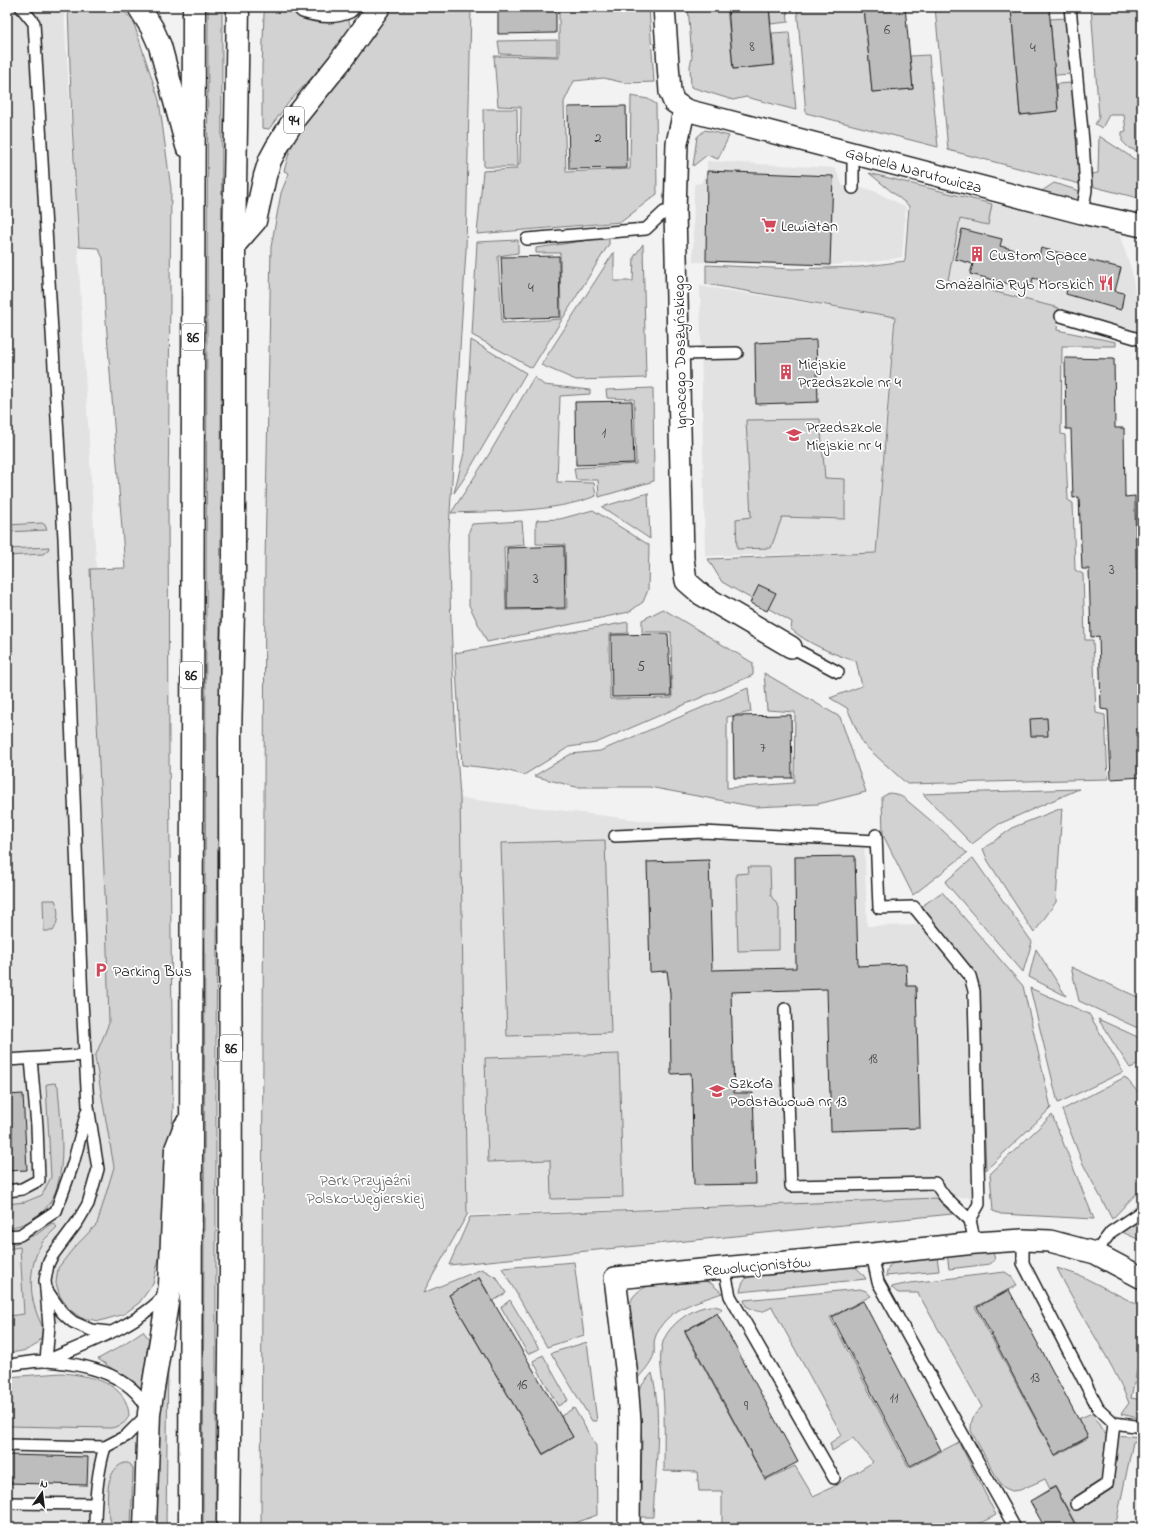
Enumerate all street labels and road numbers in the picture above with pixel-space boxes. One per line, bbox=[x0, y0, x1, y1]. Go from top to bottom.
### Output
road number: 94 bbox=[284, 107, 304, 133]
street label: Gabriela Narutowicza bbox=[843, 141, 984, 201]
street label: Ignacego Daszyńskiego bbox=[668, 275, 694, 429]
road number: 86 bbox=[182, 324, 204, 350]
road number: 86 bbox=[180, 662, 202, 688]
road number: 86 bbox=[220, 1035, 242, 1061]
street label: Rewolucjonistów bbox=[702, 1250, 812, 1284]

